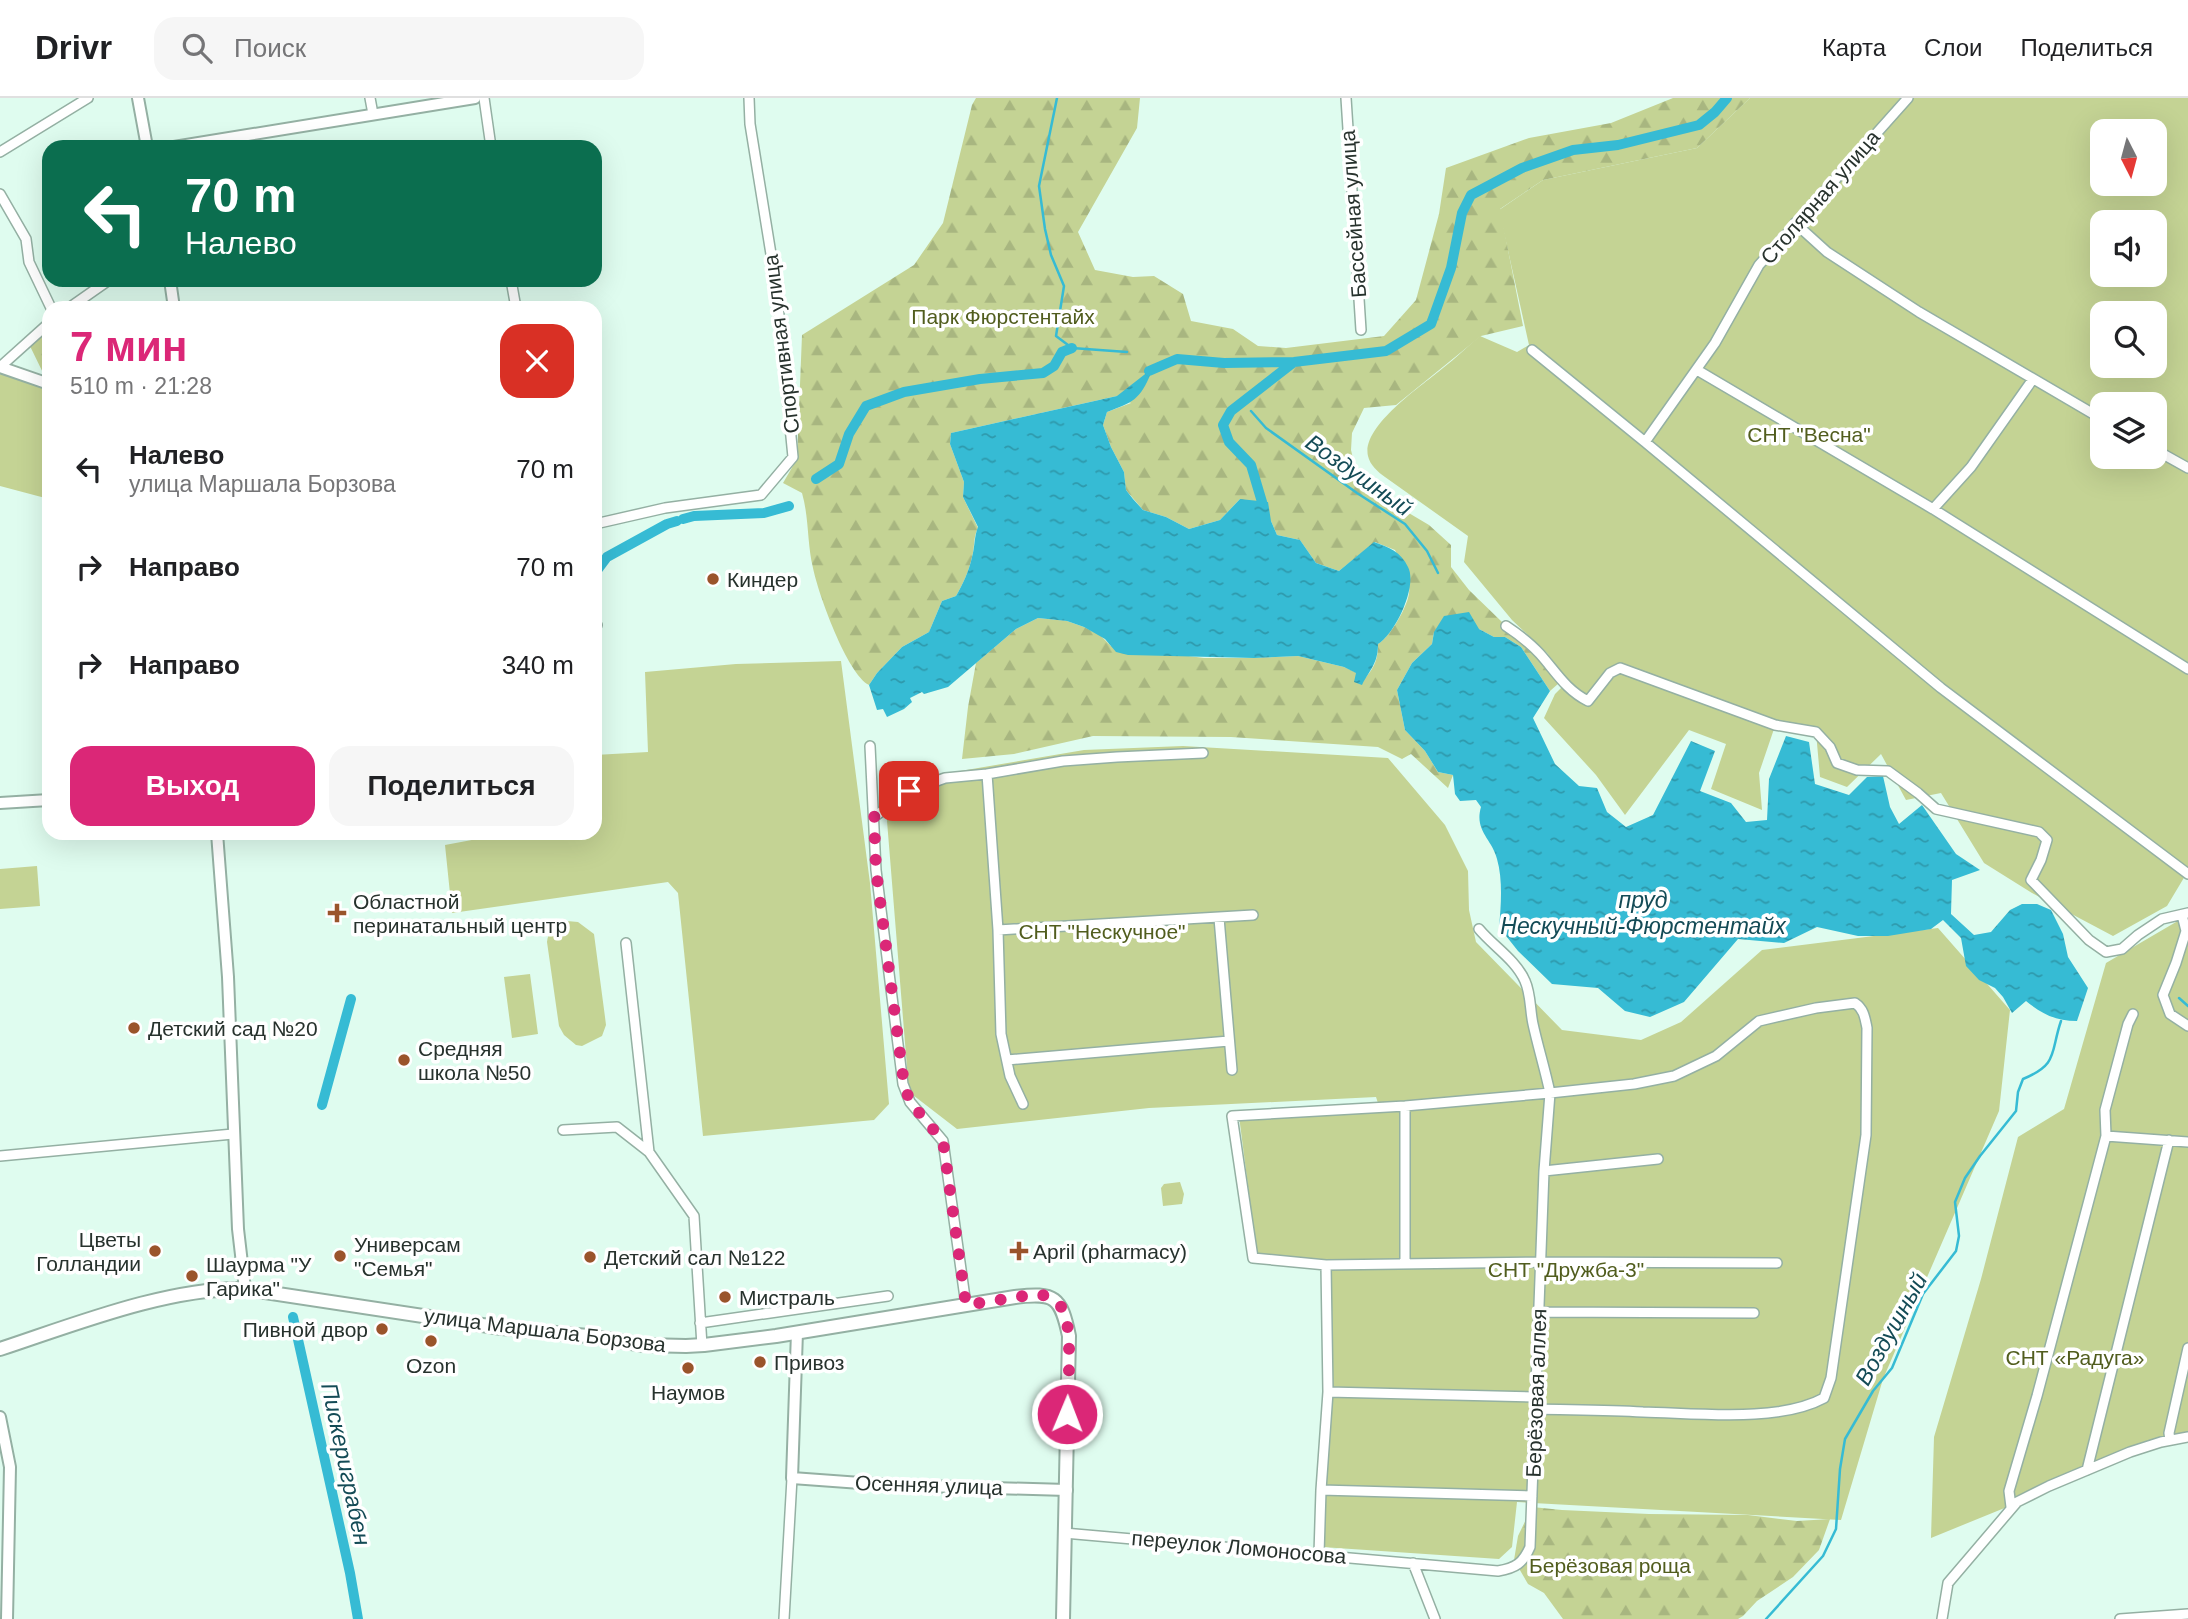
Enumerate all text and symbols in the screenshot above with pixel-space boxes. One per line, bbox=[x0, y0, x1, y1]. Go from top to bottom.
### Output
search box bbox=[154, 17, 644, 80]
text: Drivr bbox=[35, 29, 112, 66]
icon: search bbox=[178, 29, 216, 67]
text: Поиск bbox=[234, 33, 306, 63]
text: Карта bbox=[1822, 34, 1886, 61]
text: Слои bbox=[1924, 34, 1982, 61]
text: Поделиться bbox=[2020, 34, 2153, 61]
north arrow bbox=[2090, 119, 2166, 196]
map controls bbox=[2090, 119, 2167, 469]
street label: Столярная улица bbox=[1756, 125, 1884, 268]
street label: Бассейная улица bbox=[1336, 129, 1370, 299]
icon: left bbox=[70, 168, 161, 259]
text: 70 m bbox=[185, 168, 297, 222]
button: sound bbox=[2090, 210, 2167, 287]
text: Налево bbox=[185, 225, 297, 261]
street label: Спортивная улица bbox=[759, 253, 803, 435]
button: search bbox=[2090, 301, 2167, 378]
park label: Парк Фюрстентайх bbox=[911, 305, 1095, 328]
text: 7 мин bbox=[70, 323, 187, 370]
button: close bbox=[500, 324, 574, 398]
text: 510 m · 21:28 bbox=[70, 373, 212, 399]
button: layers bbox=[2090, 392, 2167, 469]
park label: СНТ "Весна" bbox=[1747, 423, 1871, 446]
water label: Воздушный bbox=[1301, 429, 1417, 521]
text: Налево bbox=[129, 440, 224, 470]
icon: left bbox=[70, 450, 108, 488]
text: 70 m bbox=[516, 454, 574, 484]
text: улица Маршала Борзова bbox=[129, 471, 396, 497]
icon: right bbox=[70, 548, 108, 586]
text: Направо bbox=[129, 552, 240, 582]
text: 70 m bbox=[516, 552, 574, 582]
place label: Киндер bbox=[727, 568, 798, 591]
marker: Киндер bbox=[705, 571, 721, 587]
icon: right bbox=[70, 646, 108, 684]
text: Направо bbox=[129, 650, 240, 680]
text: 340 m bbox=[502, 650, 574, 680]
button: Выход bbox=[70, 746, 315, 826]
button: Поделиться bbox=[329, 746, 574, 826]
pin bbox=[879, 761, 939, 821]
icon: arrive bbox=[890, 772, 928, 810]
water label: пруд Нескучный-Фюрстентайх bbox=[1500, 887, 1787, 939]
place label: Областной перинатальный центр bbox=[353, 890, 567, 937]
marker: Областной перинатальный центр bbox=[327, 903, 347, 923]
park label: СНТ "Нескучное" bbox=[1018, 920, 1186, 943]
place label: Детский сад №20 bbox=[148, 1017, 318, 1040]
marker: Детский сад №20 bbox=[126, 1020, 142, 1036]
place label: Средняя школа №50 bbox=[418, 1037, 531, 1084]
marker: Средняя школа №50 bbox=[396, 1052, 412, 1068]
place label: Цветы Голландии bbox=[36, 1228, 141, 1275]
place label: Универсам "Семья" bbox=[354, 1233, 461, 1280]
place label: April (pharmacy) bbox=[1033, 1240, 1187, 1263]
marker: Цветы Голландии bbox=[147, 1243, 163, 1259]
marker: April (pharmacy) bbox=[1011, 1243, 1027, 1259]
place label: Детский сал №122 bbox=[604, 1246, 785, 1269]
marker: Универсам "Семья" bbox=[332, 1248, 348, 1264]
marker: Детский сал №122 bbox=[582, 1249, 598, 1265]
place label: Шаурма "У Гарика" bbox=[206, 1253, 312, 1300]
park label: СНТ "Дружба-3" bbox=[1488, 1258, 1644, 1281]
marker: Шаурма "У Гарика" bbox=[184, 1268, 200, 1284]
water label: Воздушный bbox=[1850, 1268, 1932, 1389]
place label: Мистраль bbox=[739, 1286, 835, 1309]
marker: Мистраль bbox=[717, 1289, 733, 1305]
street label: улица Маршала Борзова bbox=[423, 1304, 668, 1356]
street label: Берёзовая аллея bbox=[1522, 1308, 1550, 1478]
place label: Пивной двор bbox=[243, 1318, 368, 1341]
marker: Пивной двор bbox=[374, 1321, 390, 1337]
marker: Ozon bbox=[423, 1333, 439, 1349]
park label: СНТ «Радуга» bbox=[2006, 1346, 2144, 1369]
place label: Привоз bbox=[774, 1351, 845, 1374]
place label: Ozon bbox=[406, 1354, 456, 1377]
marker: Привоз bbox=[752, 1354, 768, 1370]
marker: Наумов bbox=[680, 1360, 696, 1376]
position arrow bbox=[1030, 1377, 1104, 1451]
water label: Пискериграбен bbox=[316, 1380, 376, 1548]
place label: Наумов bbox=[651, 1381, 725, 1404]
street label: Осенняя улица bbox=[855, 1471, 1004, 1499]
street label: переулок Ломоносова bbox=[1131, 1526, 1348, 1568]
park label: Берёзовая роща bbox=[1529, 1554, 1691, 1577]

